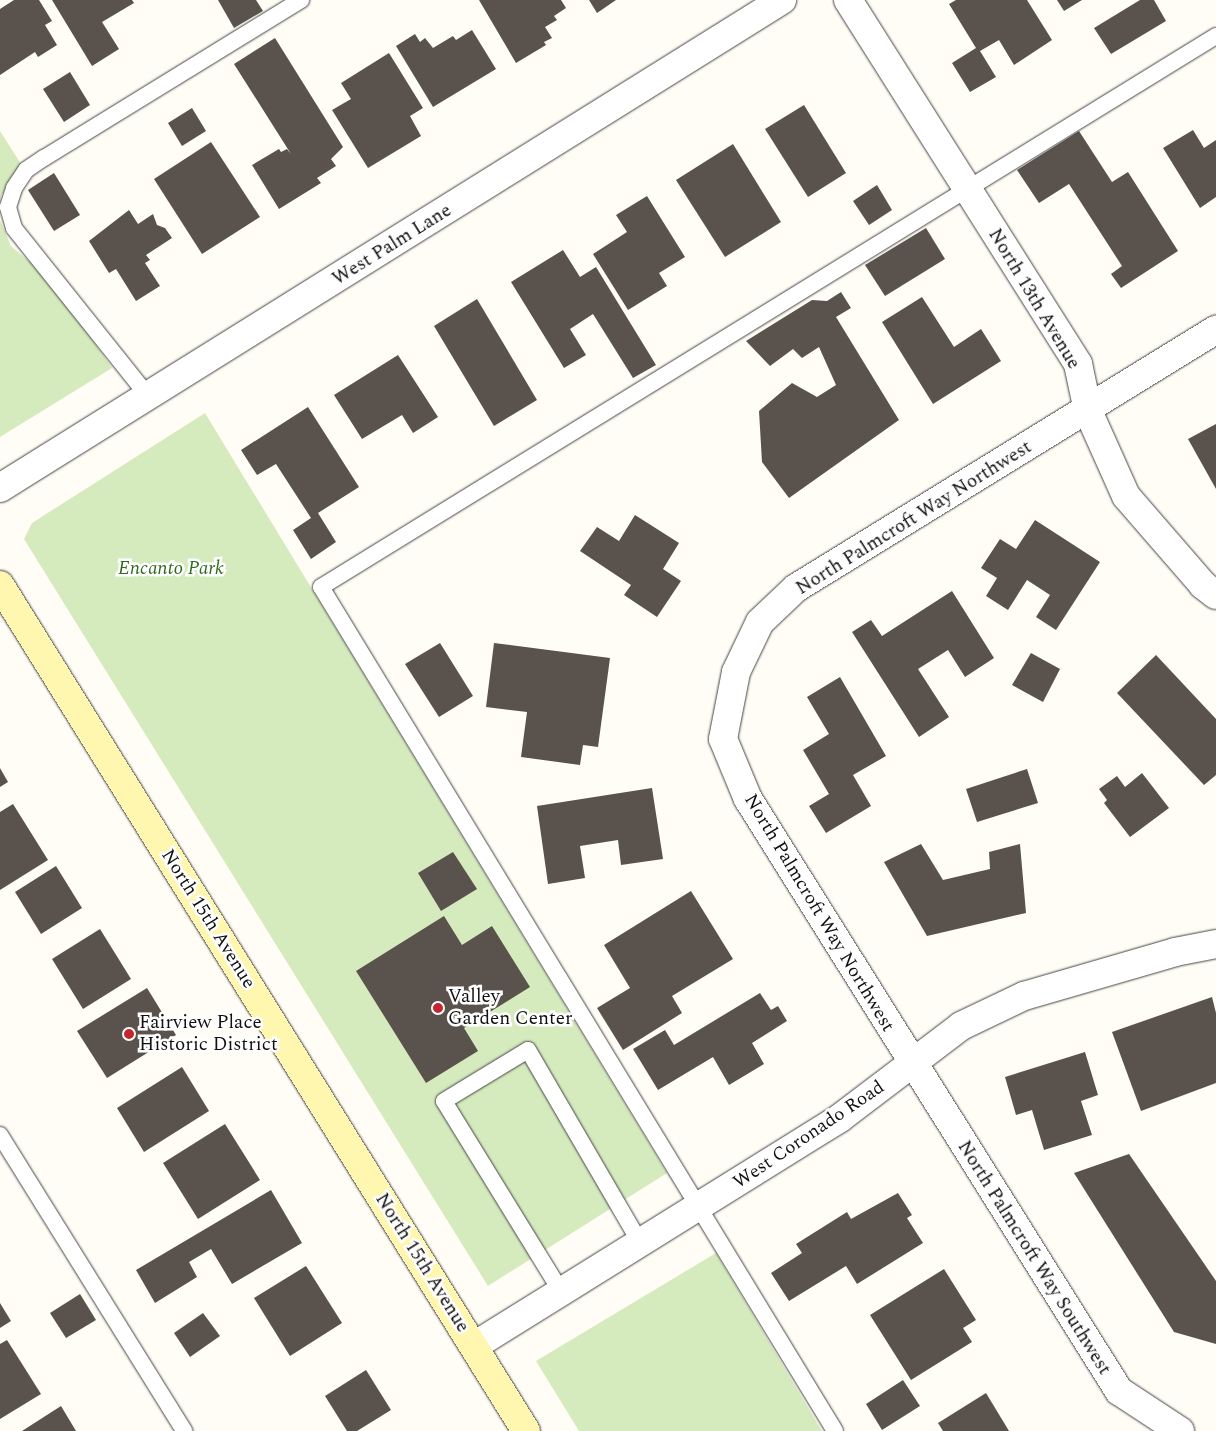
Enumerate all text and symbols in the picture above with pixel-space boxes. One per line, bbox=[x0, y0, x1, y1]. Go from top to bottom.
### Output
street label: West Palm Lane bbox=[328, 199, 456, 291]
street label: North 13th Avenue bbox=[983, 225, 1085, 373]
street label: North Palmcroft Way Northwest bbox=[792, 436, 1036, 600]
park label: Encanto Park bbox=[118, 558, 224, 580]
street label: North Palmcroft Way Northwest bbox=[739, 790, 899, 1036]
street label: North 15th Avenue bbox=[156, 845, 260, 993]
place label: Valley Garden Center bbox=[448, 986, 573, 1030]
marker: Valley Garden Center bbox=[432, 1002, 444, 1014]
place label: Fairview Place Historic District bbox=[139, 1012, 278, 1056]
marker: Fairview Place Historic District bbox=[123, 1028, 135, 1040]
street label: West Coronado Road bbox=[729, 1076, 889, 1194]
street label: North Palmcroft Way Southwest bbox=[952, 1137, 1116, 1379]
street label: North 15th Avenue bbox=[370, 1189, 474, 1337]

